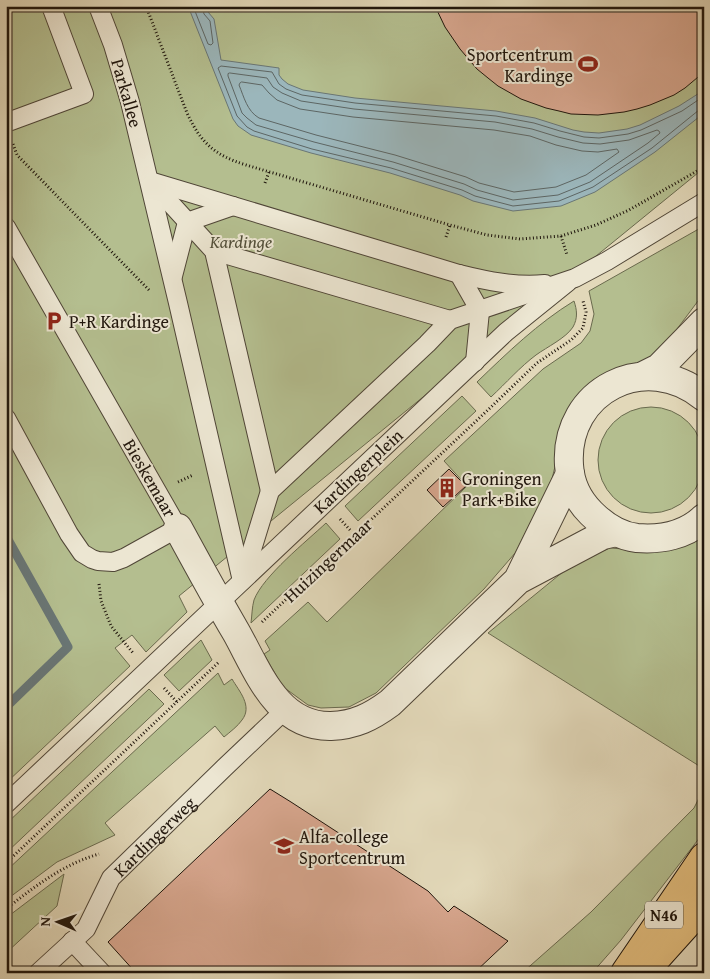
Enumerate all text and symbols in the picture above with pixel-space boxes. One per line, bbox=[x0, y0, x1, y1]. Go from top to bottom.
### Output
place label: Sportcentrum Kardinge bbox=[467, 41, 573, 89]
sports icon: Sportcentrum Kardinge bbox=[577, 53, 599, 75]
street label: Parkallee bbox=[104, 56, 150, 130]
park label: Kardinge bbox=[209, 228, 272, 255]
place label: P+R Kardinge bbox=[69, 308, 169, 335]
parking icon: P+R Kardinge bbox=[43, 310, 65, 332]
street label: Kardingerplein bbox=[307, 422, 409, 520]
street label: Bieskemaar bbox=[117, 433, 184, 523]
place label: Groningen Park+Bike bbox=[462, 465, 542, 513]
building icon: Groningen Park+Bike bbox=[436, 477, 458, 499]
street label: Huizingermaar bbox=[277, 511, 379, 609]
street label: Kardingerweg bbox=[107, 789, 201, 883]
place label: Alfa-college Sportcentrum bbox=[299, 823, 406, 871]
school or university icon: Alfa-college Sportcentrum bbox=[273, 835, 295, 857]
north arrow bbox=[32, 896, 82, 946]
road number: N46 bbox=[645, 902, 683, 928]
text: N bbox=[35, 916, 55, 927]

